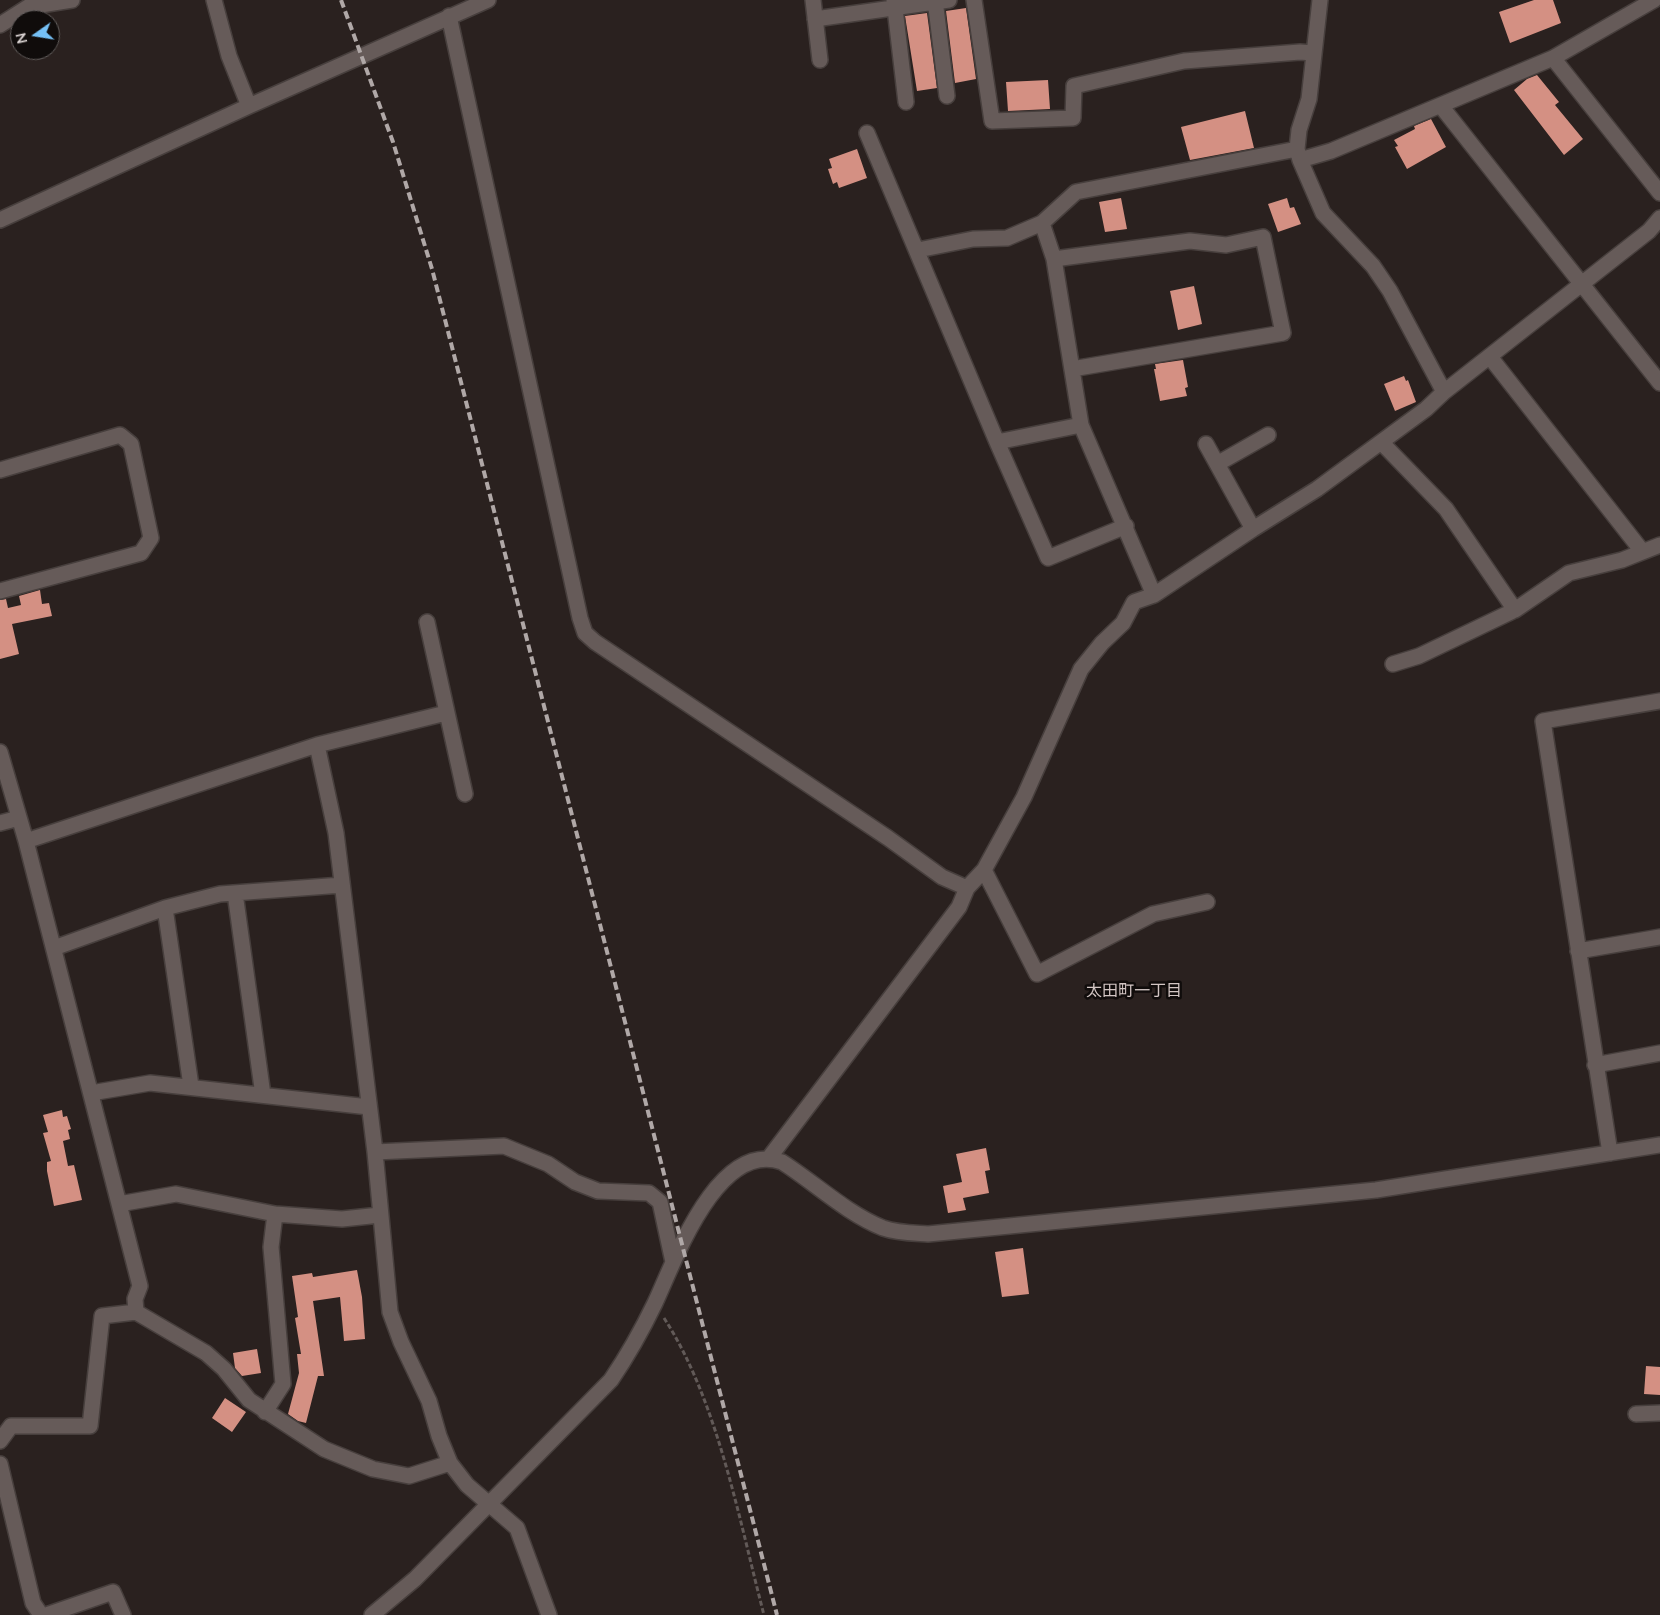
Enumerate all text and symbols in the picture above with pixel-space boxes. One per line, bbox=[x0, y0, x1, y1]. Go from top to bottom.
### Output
north arrow bbox=[10, 10, 60, 60]
text: N bbox=[11, 31, 30, 45]
district label: 太田町一丁目 bbox=[1086, 981, 1182, 1001]

